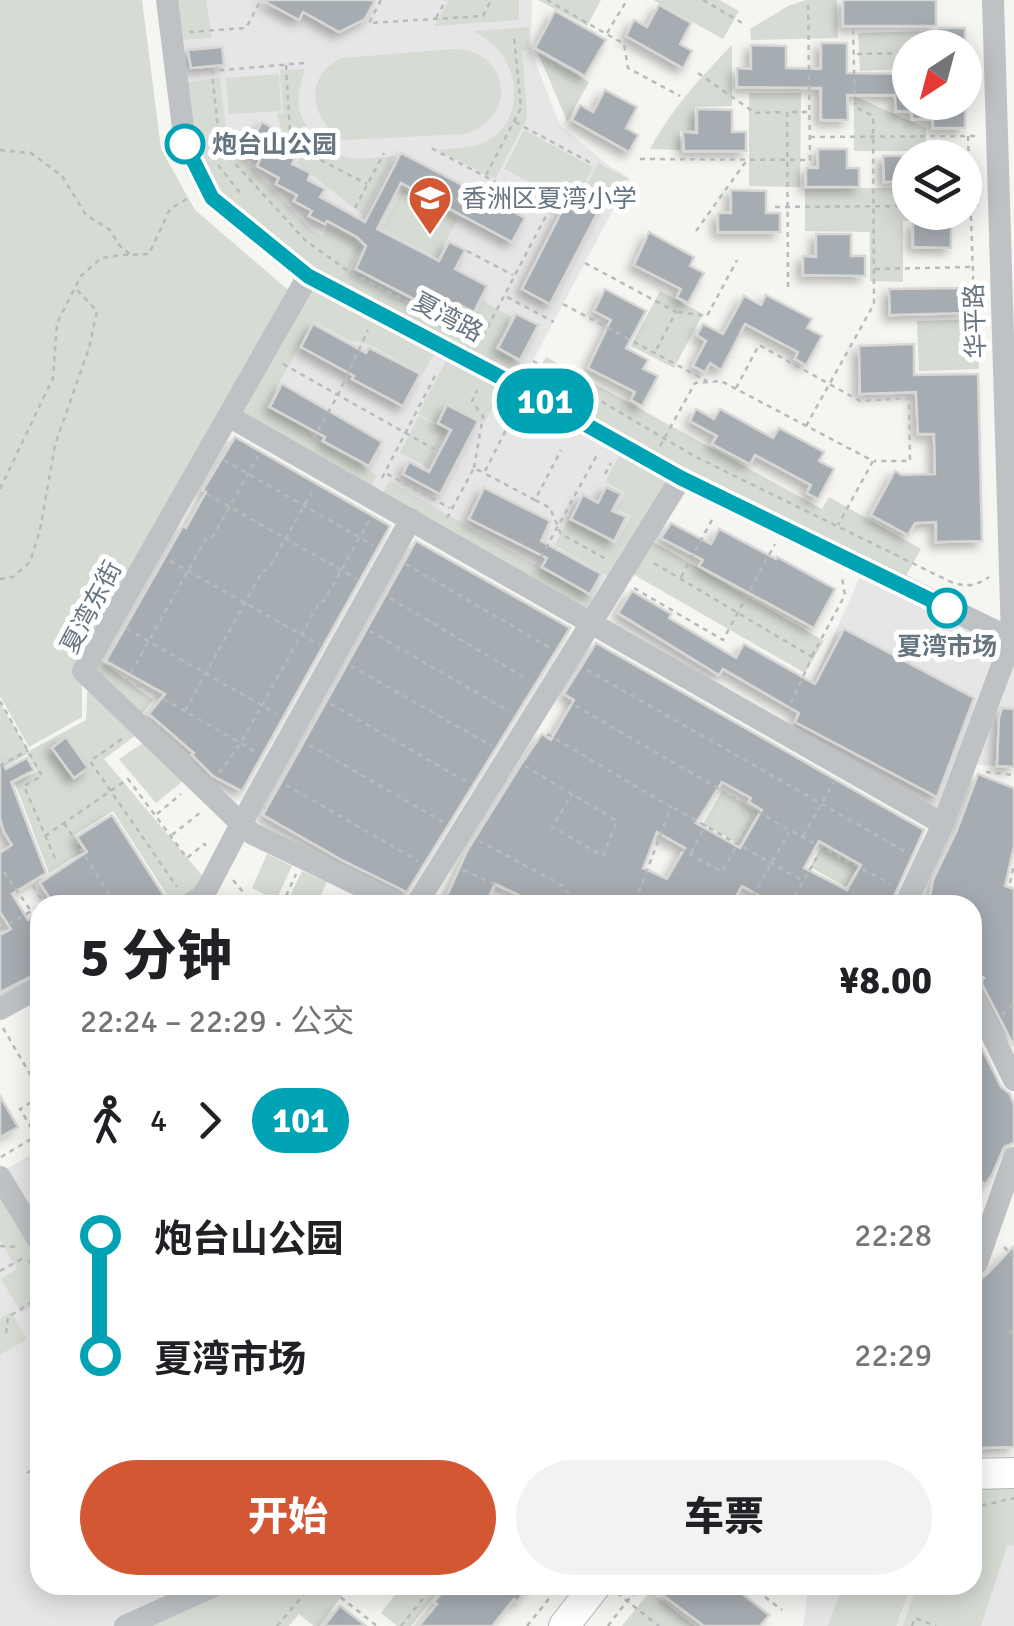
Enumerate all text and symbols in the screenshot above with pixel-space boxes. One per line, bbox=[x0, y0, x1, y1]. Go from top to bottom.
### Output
north arrow bbox=[892, 30, 982, 120]
map controls bbox=[892, 30, 982, 230]
marker: 炮台山公园 bbox=[166, 125, 204, 163]
place label: 炮台山公园 bbox=[212, 129, 337, 160]
button: layers bbox=[892, 140, 982, 230]
school or university icon: 香洲区夏湾小学 bbox=[407, 175, 453, 236]
place label: 香洲区夏湾小学 bbox=[462, 183, 637, 214]
street label: 华平路 bbox=[958, 283, 992, 359]
street label: 夏湾路 bbox=[408, 286, 488, 348]
line badge: 101 bbox=[488, 368, 602, 434]
text: 101 bbox=[517, 380, 573, 423]
street label: 夏湾东街 bbox=[54, 556, 128, 658]
marker: 夏湾市场 bbox=[928, 589, 966, 627]
place label: 夏湾市场 bbox=[897, 631, 997, 662]
text: 5 分钟 bbox=[80, 923, 232, 991]
text: ¥8.00 bbox=[839, 957, 932, 1004]
text: 22:24 – 22:29 · 公交 bbox=[80, 1002, 354, 1041]
icon: walk bbox=[80, 1093, 135, 1148]
icon: forward bbox=[182, 1093, 237, 1148]
text: 101 bbox=[272, 1099, 329, 1142]
text: 4 bbox=[150, 1101, 167, 1140]
text: 炮台山公园 bbox=[154, 1216, 344, 1263]
text: 22:28 bbox=[854, 1216, 932, 1255]
text: 夏湾市场 bbox=[154, 1336, 306, 1383]
text: 22:29 bbox=[854, 1336, 932, 1375]
button: 开始 bbox=[80, 1460, 496, 1575]
button: 车票 bbox=[516, 1460, 932, 1575]

